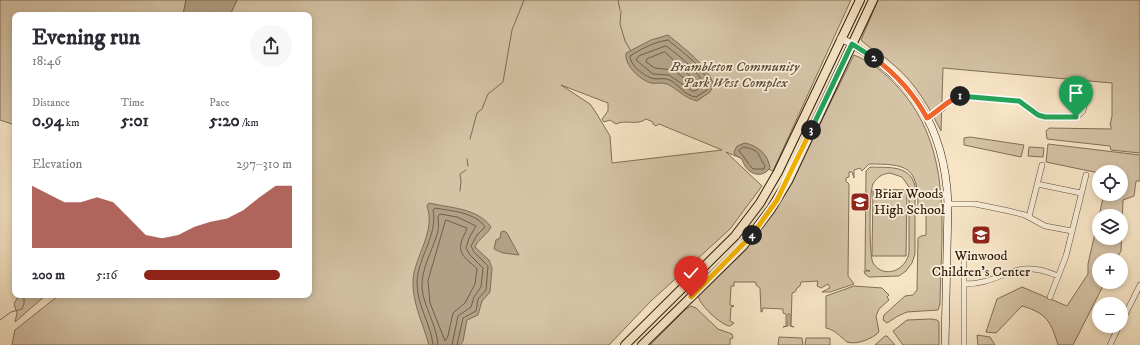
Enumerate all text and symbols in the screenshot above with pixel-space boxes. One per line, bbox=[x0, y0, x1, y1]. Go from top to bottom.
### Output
text: Evening run bbox=[32, 24, 140, 51]
button: share bbox=[250, 25, 292, 67]
pin: 2 bbox=[864, 48, 884, 68]
text: 2 bbox=[871, 51, 877, 65]
text: 18:46 bbox=[32, 53, 61, 69]
park label: Brambleton Community Park West Complex bbox=[670, 58, 801, 92]
pin bbox=[1059, 76, 1093, 117]
icon: arrive bbox=[1065, 82, 1087, 104]
pin: 1 bbox=[950, 86, 970, 106]
text: 1 bbox=[958, 89, 962, 103]
text: Distance bbox=[32, 96, 70, 110]
text: Time bbox=[121, 96, 145, 110]
text: Pace bbox=[209, 96, 230, 110]
text: 0.94 bbox=[32, 110, 63, 132]
text: 5:01 bbox=[121, 110, 149, 132]
text: 5:20 bbox=[209, 110, 240, 132]
text: km bbox=[63, 116, 80, 130]
text: /km bbox=[240, 116, 259, 130]
pin: 3 bbox=[801, 120, 821, 140]
text: 3 bbox=[809, 123, 813, 137]
text: Elevation bbox=[32, 156, 82, 172]
text: 297–310 m bbox=[236, 156, 292, 172]
map controls bbox=[1092, 165, 1128, 333]
button: locate bbox=[1092, 165, 1128, 201]
place label: Briar Woods High School bbox=[874, 185, 946, 219]
school or university icon: Briar Woods High School bbox=[849, 191, 871, 213]
button: layers bbox=[1092, 209, 1128, 245]
school or university icon: Winwood Children's Center bbox=[970, 224, 992, 246]
pin: 4 bbox=[742, 225, 762, 245]
text: 4 bbox=[749, 228, 755, 242]
place label: Winwood Children's Center bbox=[932, 247, 1031, 281]
button: + bbox=[1092, 253, 1128, 289]
pin bbox=[674, 256, 708, 297]
icon: check bbox=[680, 262, 702, 284]
text: 200 m bbox=[32, 267, 65, 283]
text: 5:16 bbox=[96, 267, 117, 283]
button: − bbox=[1092, 297, 1128, 333]

